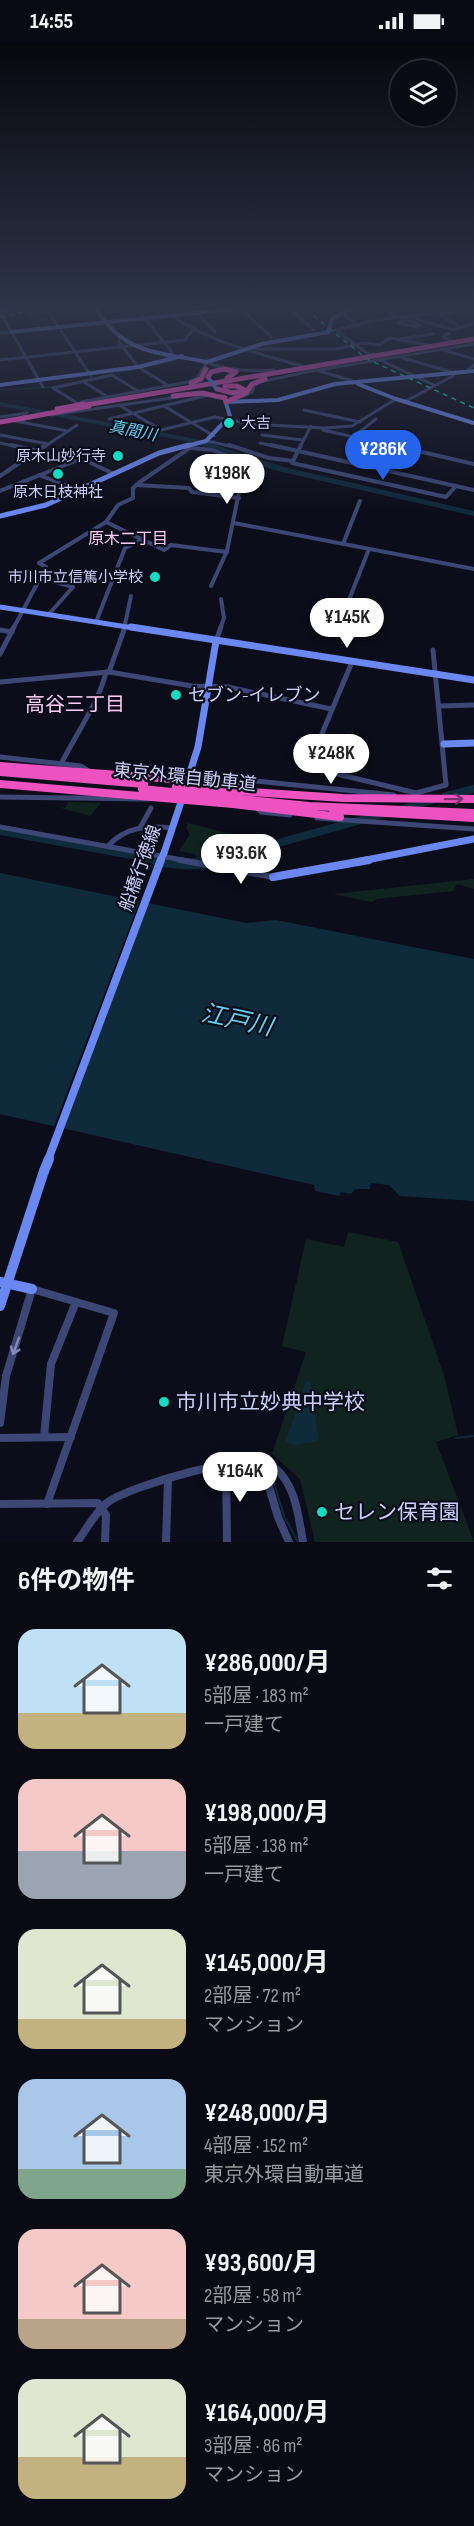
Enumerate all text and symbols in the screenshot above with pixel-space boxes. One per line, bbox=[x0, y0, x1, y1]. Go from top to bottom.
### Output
text: 14:55 bbox=[30, 8, 73, 35]
map controls bbox=[390, 60, 456, 126]
button: layers bbox=[390, 60, 456, 126]
place label: 大吉 bbox=[241, 414, 271, 433]
marker: 大吉 bbox=[222, 416, 236, 430]
water label: 真間川 bbox=[107, 418, 160, 446]
pin: ¥286K bbox=[341, 430, 425, 481]
text: ¥286K bbox=[359, 437, 407, 461]
place label: 原木山妙行寺 bbox=[16, 447, 106, 466]
marker: 原木山妙行寺 bbox=[111, 449, 125, 463]
pin: ¥198K bbox=[185, 454, 269, 505]
text: ¥198K bbox=[204, 461, 250, 485]
marker: 原木日枝神社 bbox=[51, 467, 65, 481]
place label: 原木日枝神社 bbox=[13, 483, 103, 502]
district label: 原木二丁目 bbox=[88, 530, 168, 549]
place label: 市川市立信篤小学校 bbox=[8, 568, 143, 587]
marker: 市川市立信篤小学校 bbox=[148, 570, 162, 584]
pin: ¥145K bbox=[305, 598, 389, 649]
text: ¥145K bbox=[324, 605, 370, 629]
place label: セブン-イレブン bbox=[188, 685, 321, 706]
marker: セブン-イレブン bbox=[169, 688, 183, 702]
district label: 高谷三丁目 bbox=[25, 693, 125, 717]
pin: ¥248K bbox=[289, 734, 373, 785]
text: ¥248K bbox=[307, 741, 355, 765]
street label: 東京外環自動車道 bbox=[112, 760, 258, 795]
one-way arrow bbox=[443, 793, 463, 805]
street label: 船橋行徳線 bbox=[115, 822, 166, 914]
pin: ¥93.6K bbox=[192, 834, 290, 885]
text: ¥93.6K bbox=[215, 841, 267, 865]
water label: 江戸川 bbox=[199, 999, 278, 1043]
one-way arrow bbox=[9, 1336, 20, 1354]
place label: 市川市立妙典中学校 bbox=[176, 1390, 365, 1415]
marker: 市川市立妙典中学校 bbox=[157, 1395, 171, 1409]
pin: ¥164K bbox=[198, 1452, 282, 1503]
text: ¥164K bbox=[217, 1459, 263, 1483]
place label: セレン保育園 bbox=[334, 1500, 460, 1525]
marker: セレン保育園 bbox=[315, 1505, 329, 1519]
icon: filters bbox=[423, 1562, 456, 1595]
text: 6件の物件 bbox=[18, 1566, 134, 1597]
text: ¥286,000/月 bbox=[204, 1648, 330, 1679]
icon: home bbox=[66, 1653, 138, 1725]
text: 5部屋 · 183 m² bbox=[204, 1684, 309, 1708]
text: 一戸建て bbox=[204, 1713, 284, 1737]
text: ¥198,000/月 bbox=[204, 1798, 330, 1829]
icon: home bbox=[66, 1803, 138, 1875]
text: 5部屋 · 138 m² bbox=[204, 1834, 309, 1858]
text: 一戸建て bbox=[204, 1863, 284, 1887]
text: ¥145,000/月 bbox=[204, 1948, 329, 1979]
icon: home bbox=[66, 1953, 138, 2025]
text: 2部屋 · 72 m² bbox=[204, 1984, 301, 2008]
text: マンション bbox=[204, 2013, 304, 2037]
text: ¥248,000/月 bbox=[204, 2098, 331, 2129]
icon: home bbox=[66, 2103, 138, 2175]
text: 4部屋 · 152 m² bbox=[204, 2134, 308, 2158]
text: 東京外環自動車道 bbox=[204, 2163, 364, 2187]
text: ¥93,600/月 bbox=[204, 2248, 319, 2279]
icon: home bbox=[66, 2253, 138, 2325]
text: 2部屋 · 58 m² bbox=[204, 2284, 302, 2308]
text: マンション bbox=[204, 2313, 304, 2337]
text: ¥164,000/月 bbox=[204, 2398, 330, 2429]
icon: home bbox=[66, 2403, 138, 2475]
text: 3部屋 · 86 m² bbox=[204, 2434, 302, 2458]
text: マンション bbox=[204, 2463, 304, 2487]

